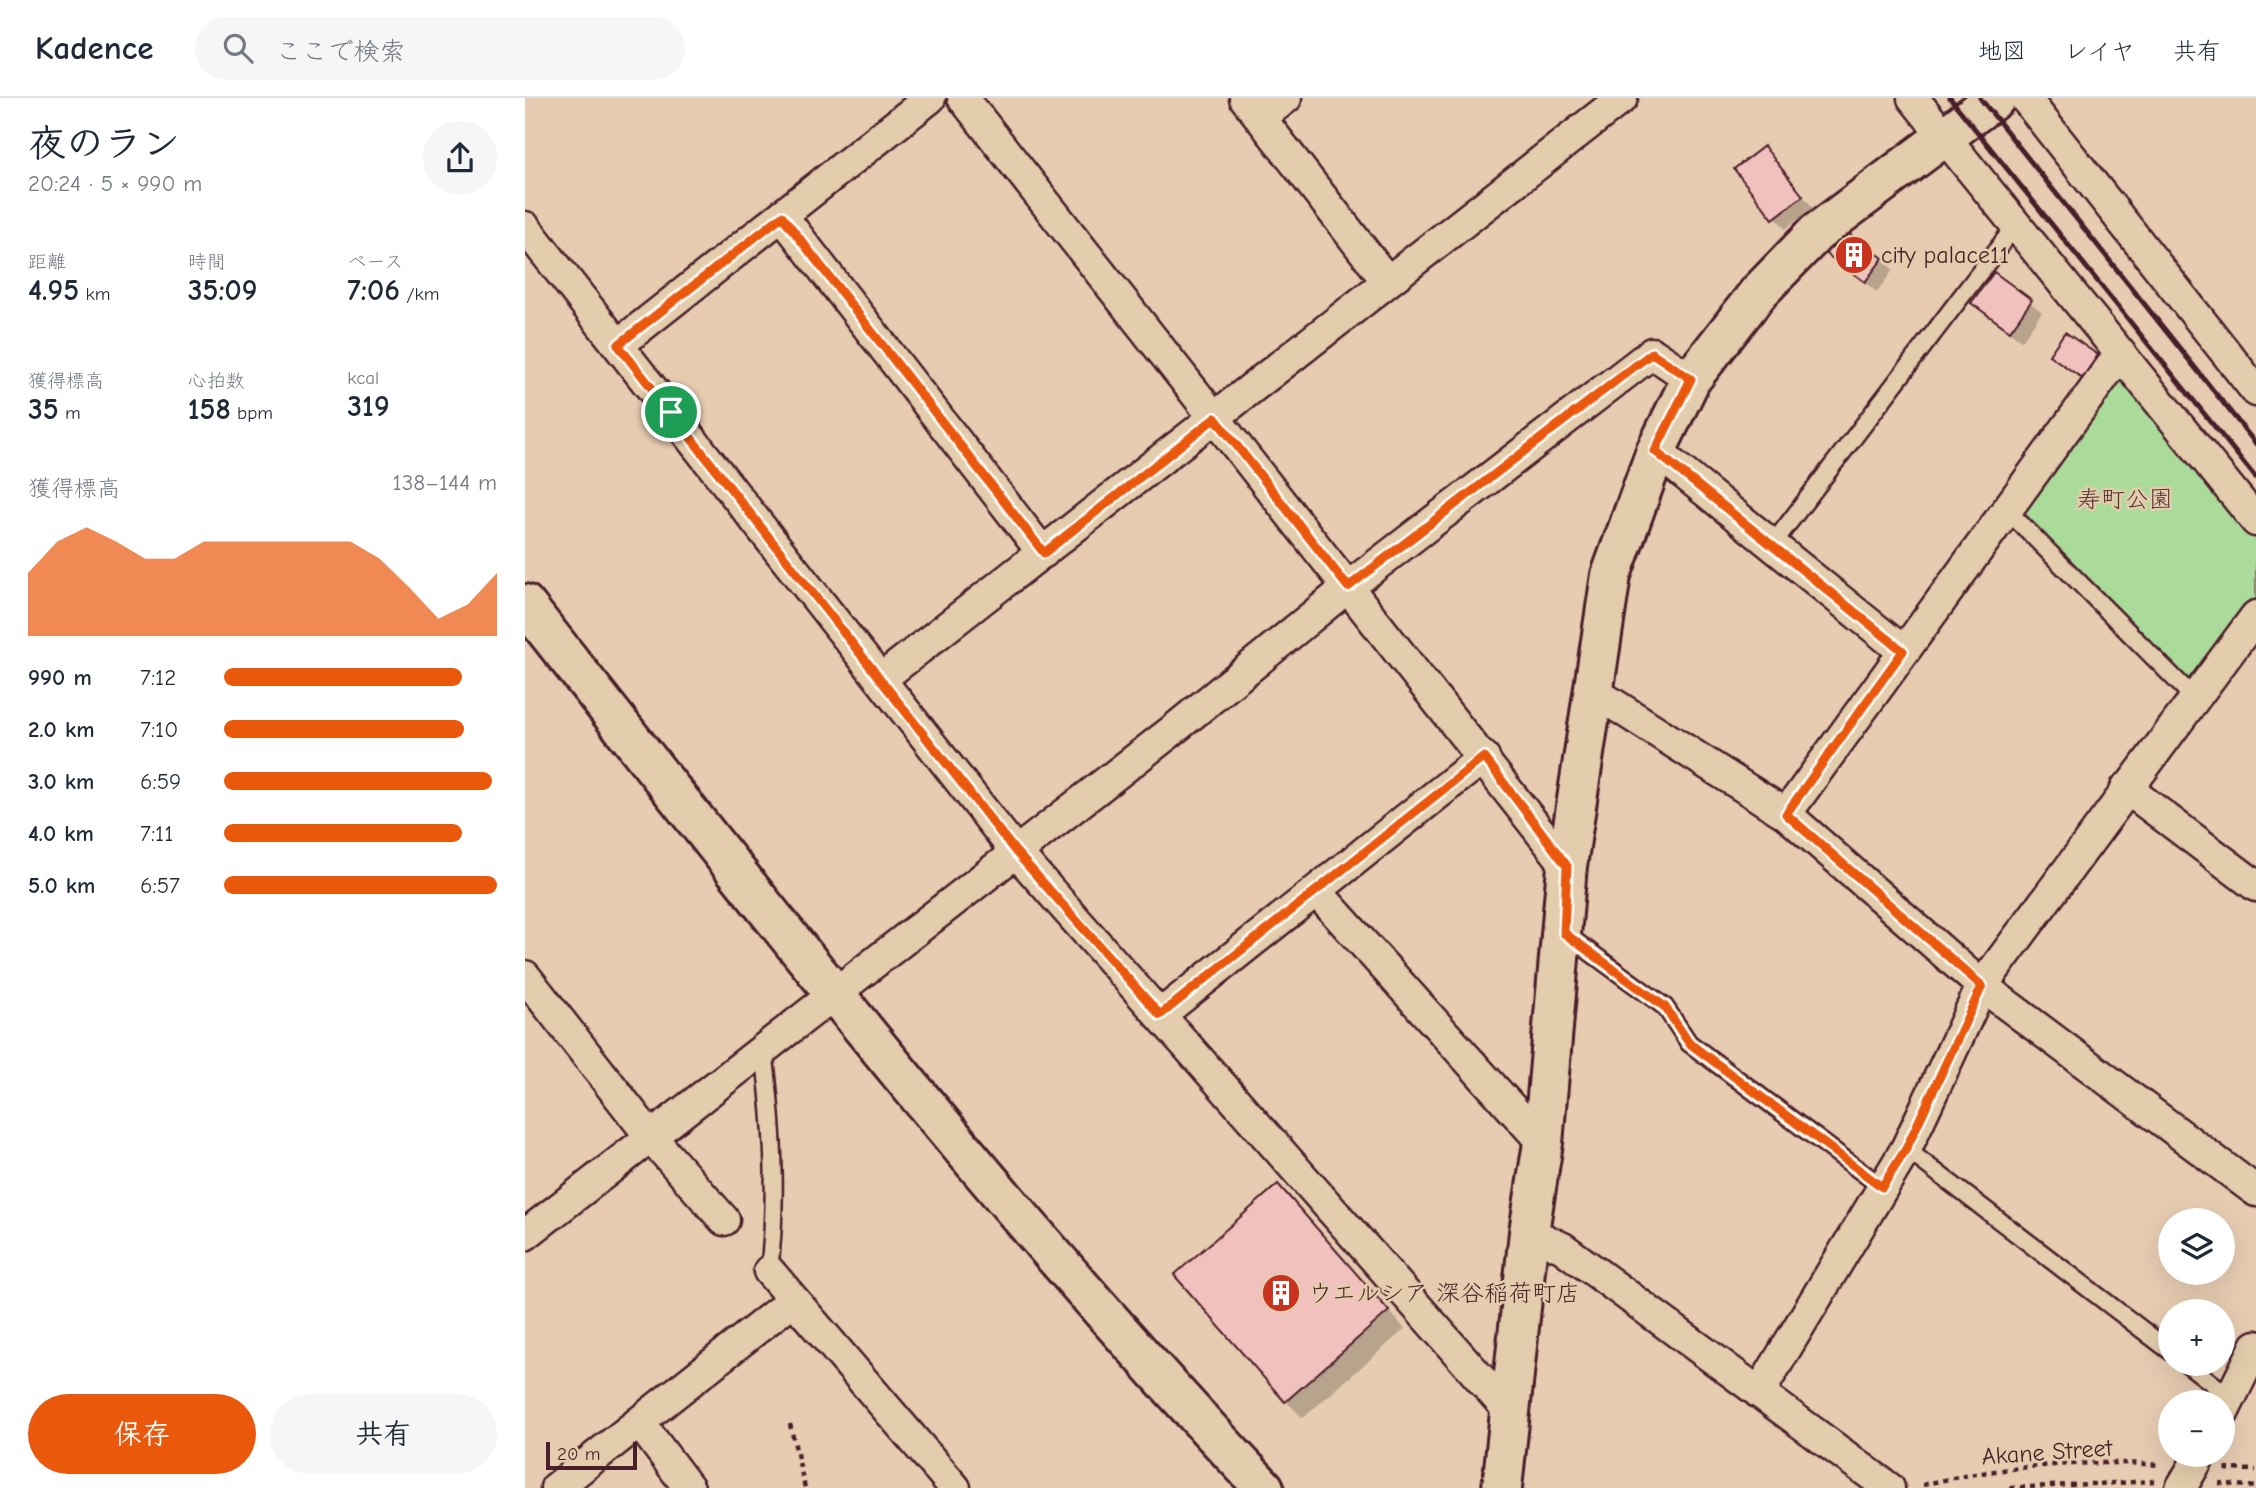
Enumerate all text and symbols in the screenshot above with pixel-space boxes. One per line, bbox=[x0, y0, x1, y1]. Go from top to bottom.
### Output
search box bbox=[195, 17, 685, 80]
text: Kadence bbox=[35, 29, 153, 67]
icon: search bbox=[219, 29, 257, 67]
text: ここで検索 bbox=[275, 37, 405, 67]
text: 地図 bbox=[1978, 37, 2026, 65]
text: レイヤ bbox=[2064, 37, 2135, 65]
text: 共有 bbox=[2173, 37, 2221, 65]
button: share bbox=[423, 121, 497, 195]
text: 夜のラン bbox=[28, 122, 180, 166]
text: 20:24 · 5 × 990 m bbox=[28, 170, 202, 197]
building icon: city palace11 bbox=[1833, 234, 1875, 276]
place label: city palace11 bbox=[1881, 241, 2009, 269]
text: 距離 bbox=[28, 251, 66, 273]
text: 時間 bbox=[188, 251, 226, 273]
text: ペース bbox=[347, 251, 403, 273]
text: 4.95 bbox=[28, 273, 79, 308]
text: 35:09 bbox=[188, 273, 257, 308]
text: 7:06 bbox=[347, 273, 400, 308]
text: km bbox=[79, 283, 110, 305]
text: /km bbox=[400, 283, 439, 305]
text: kcal bbox=[347, 367, 379, 389]
text: 獲得標高 bbox=[28, 370, 104, 392]
text: 心拍数 bbox=[188, 370, 245, 392]
pin bbox=[641, 382, 701, 442]
text: 319 bbox=[347, 389, 390, 424]
text: 35 bbox=[28, 392, 59, 427]
text: 158 bbox=[188, 392, 231, 427]
icon: arrive bbox=[652, 393, 690, 431]
text: m bbox=[59, 402, 81, 424]
text: bpm bbox=[231, 402, 273, 424]
text: 138–144 m bbox=[393, 469, 497, 496]
text: 獲得標高 bbox=[28, 475, 120, 502]
park label: 寿町公園 bbox=[2077, 485, 2173, 513]
text: 990 m bbox=[28, 664, 92, 691]
text: 7:12 bbox=[140, 664, 176, 691]
text: 2.0 km bbox=[28, 716, 94, 743]
text: 7:10 bbox=[140, 716, 178, 743]
text: 3.0 km bbox=[28, 768, 94, 795]
text: 6:59 bbox=[140, 768, 181, 795]
text: 4.0 km bbox=[28, 820, 94, 847]
text: 7:11 bbox=[140, 820, 173, 847]
text: 5.0 km bbox=[28, 872, 95, 899]
text: 6:57 bbox=[140, 872, 180, 899]
map controls bbox=[2158, 1208, 2235, 1467]
button: layers bbox=[2158, 1208, 2235, 1285]
building icon: ウエルシア 深谷稲荷町店 bbox=[1260, 1272, 1302, 1314]
place label: ウエルシア 深谷稲荷町店 bbox=[1308, 1279, 1580, 1307]
button: + bbox=[2158, 1299, 2235, 1376]
button: − bbox=[2158, 1390, 2235, 1467]
button: 保存 bbox=[28, 1394, 256, 1474]
button: 共有 bbox=[270, 1394, 497, 1474]
street label: Akane Street bbox=[1981, 1433, 2114, 1471]
scale bar bbox=[546, 1439, 637, 1471]
text: 20 m bbox=[557, 1443, 601, 1465]

